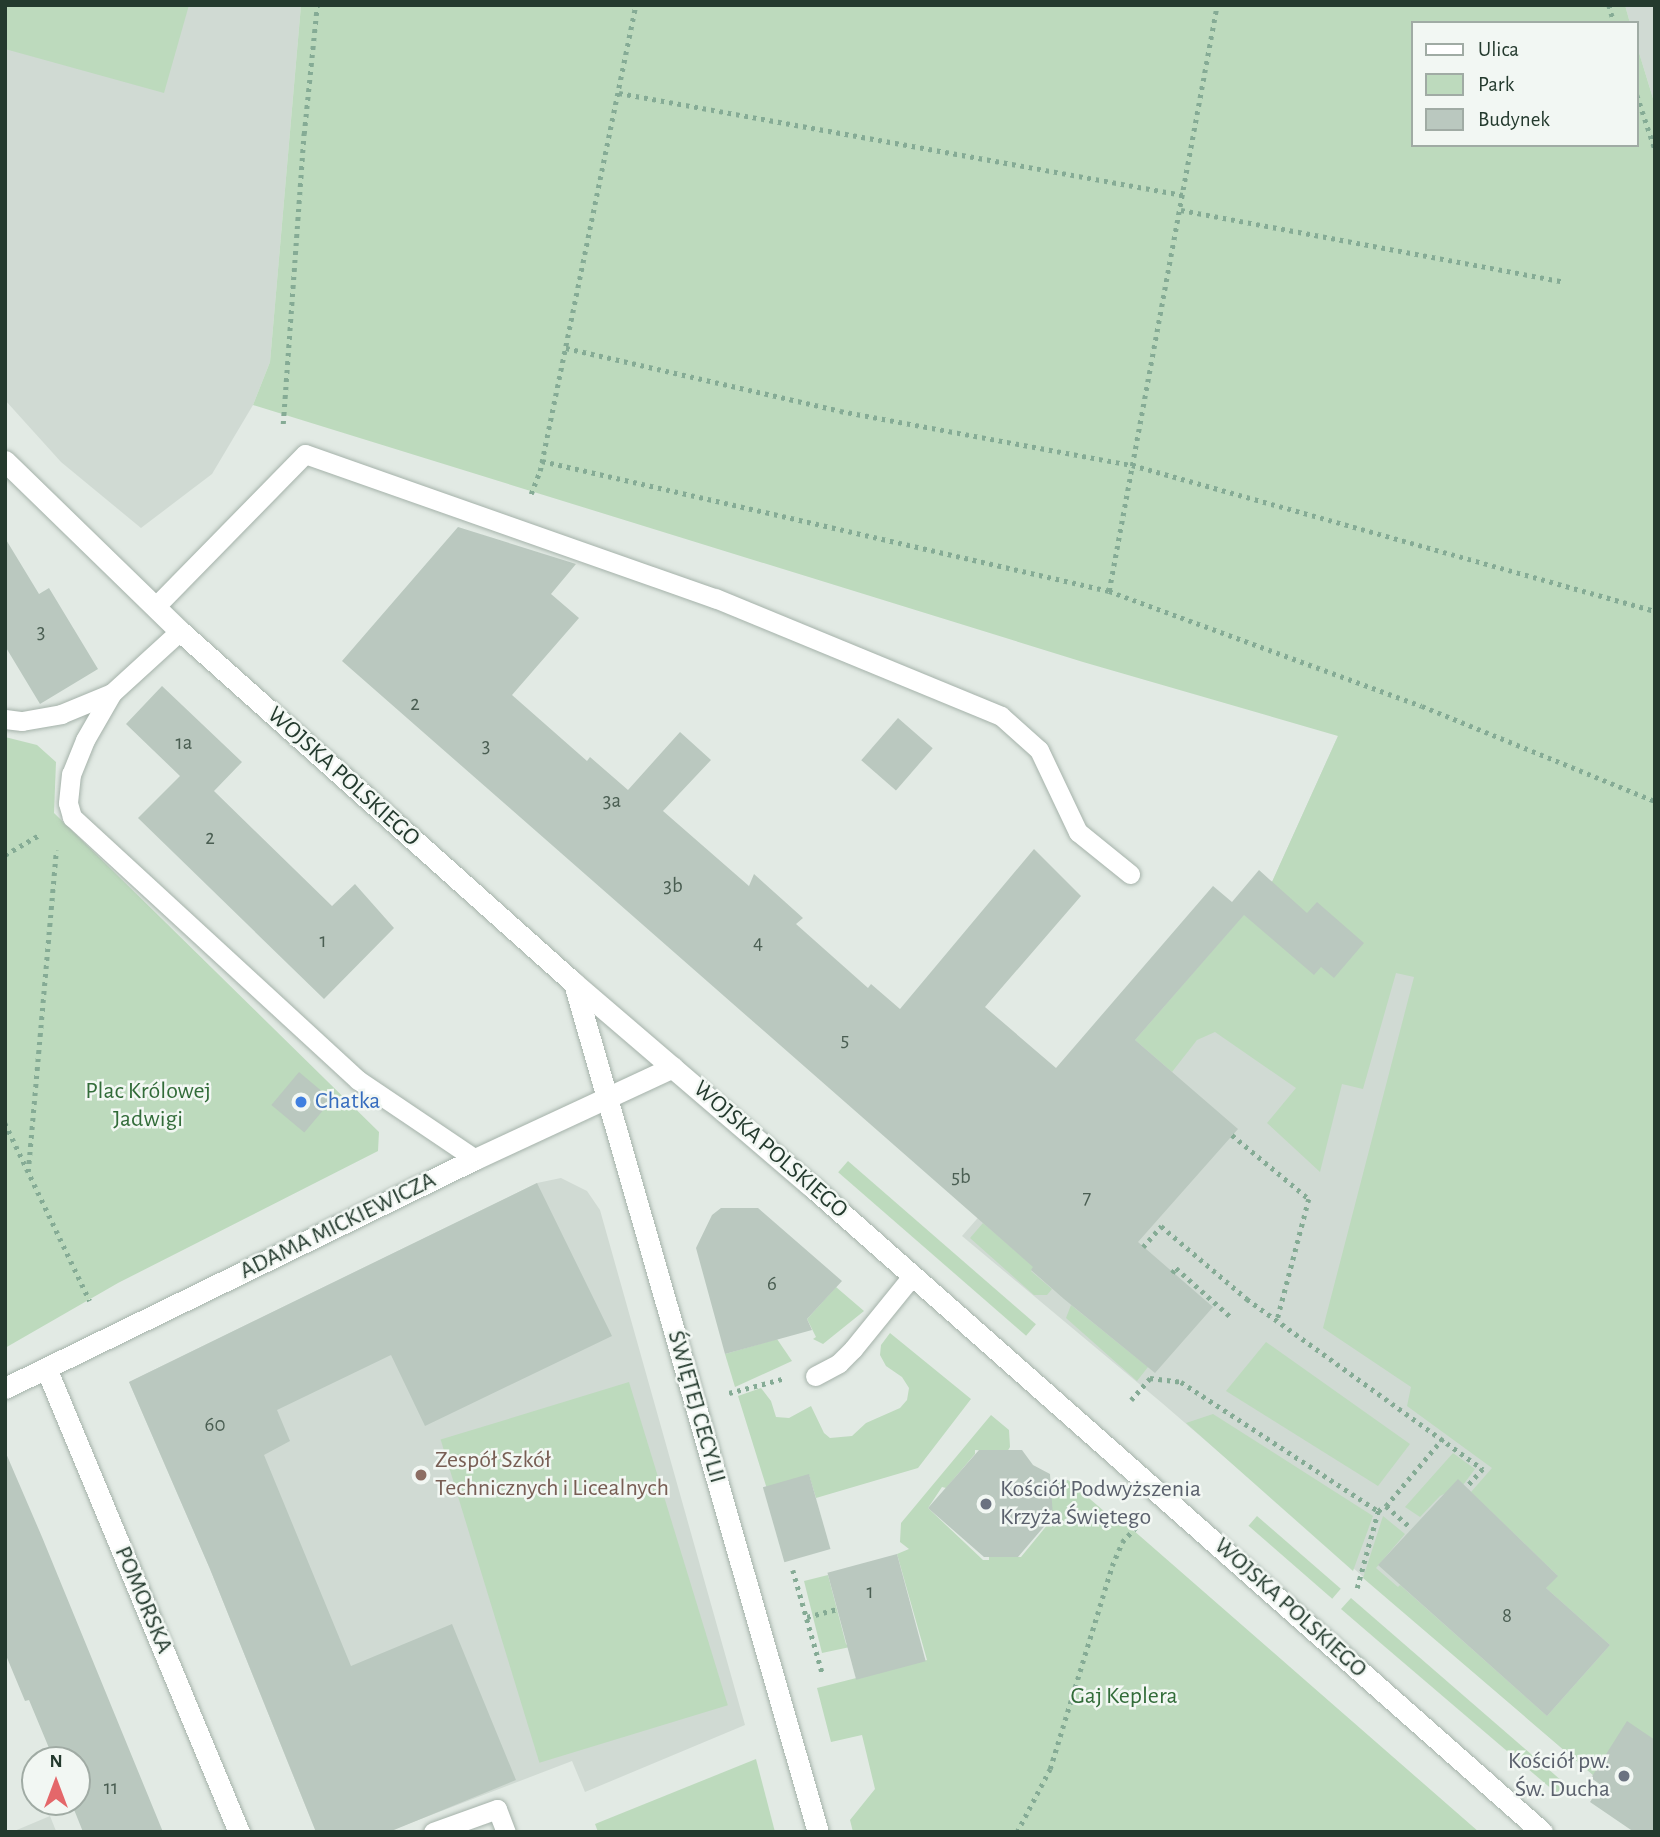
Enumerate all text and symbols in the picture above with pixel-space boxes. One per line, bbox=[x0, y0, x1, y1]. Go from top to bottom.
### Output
legend bbox=[1412, 21, 1639, 147]
text: Ulica bbox=[1478, 39, 1519, 60]
text: Park bbox=[1478, 74, 1514, 95]
text: Budynek bbox=[1478, 109, 1550, 130]
house number: 3 bbox=[37, 619, 45, 645]
house number: 2 bbox=[410, 691, 420, 717]
street label: WOJSKA POLSKIEGO bbox=[261, 701, 425, 853]
house number: 1a bbox=[176, 730, 192, 756]
house number: 3 bbox=[482, 733, 490, 759]
house number: 3a bbox=[603, 788, 621, 814]
house number: 2 bbox=[205, 825, 215, 851]
house number: 3b bbox=[663, 873, 683, 899]
house number: 1 bbox=[319, 928, 327, 954]
house number: 4 bbox=[753, 930, 763, 956]
house number: 5 bbox=[841, 1027, 849, 1053]
street label: WOJSKA POLSKIEGO bbox=[687, 1075, 853, 1225]
park label: Plac Królowej Jadwigi bbox=[85, 1078, 211, 1134]
place label: Chatka bbox=[315, 1088, 380, 1116]
marker: Chatka bbox=[293, 1094, 309, 1110]
house number: 5b bbox=[951, 1164, 971, 1190]
street label: ADAMA MICKIEWICZA bbox=[235, 1166, 441, 1286]
house number: 7 bbox=[1083, 1185, 1091, 1211]
house number: 6 bbox=[767, 1271, 777, 1297]
street label: ŚWIĘTEJ CECYLII bbox=[660, 1327, 732, 1487]
house number: 60 bbox=[205, 1412, 225, 1438]
place label: Zespół Szkół Technicznych i Licealnych bbox=[435, 1447, 669, 1503]
marker: Zespół Szkół Technicznych i Licealnych bbox=[413, 1467, 429, 1483]
place label: Kościół Podwyższenia Krzyża Świętego bbox=[1000, 1476, 1201, 1532]
marker: Kościół Podwyższenia Krzyża Świętego bbox=[978, 1496, 994, 1512]
street label: WOJSKA POLSKIEGO bbox=[1208, 1532, 1372, 1684]
street label: POMORSKA bbox=[108, 1542, 178, 1658]
house number: 1 bbox=[866, 1579, 874, 1605]
house number: 8 bbox=[1502, 1603, 1512, 1629]
park label: Gaj Keplera bbox=[1070, 1683, 1178, 1711]
north arrow bbox=[21, 1746, 91, 1816]
place label: Kościół pw. Św. Ducha bbox=[1508, 1748, 1610, 1804]
text: N bbox=[49, 1752, 63, 1771]
marker: Kościół pw. Św. Ducha bbox=[1616, 1768, 1632, 1784]
house number: 11 bbox=[104, 1775, 118, 1801]

